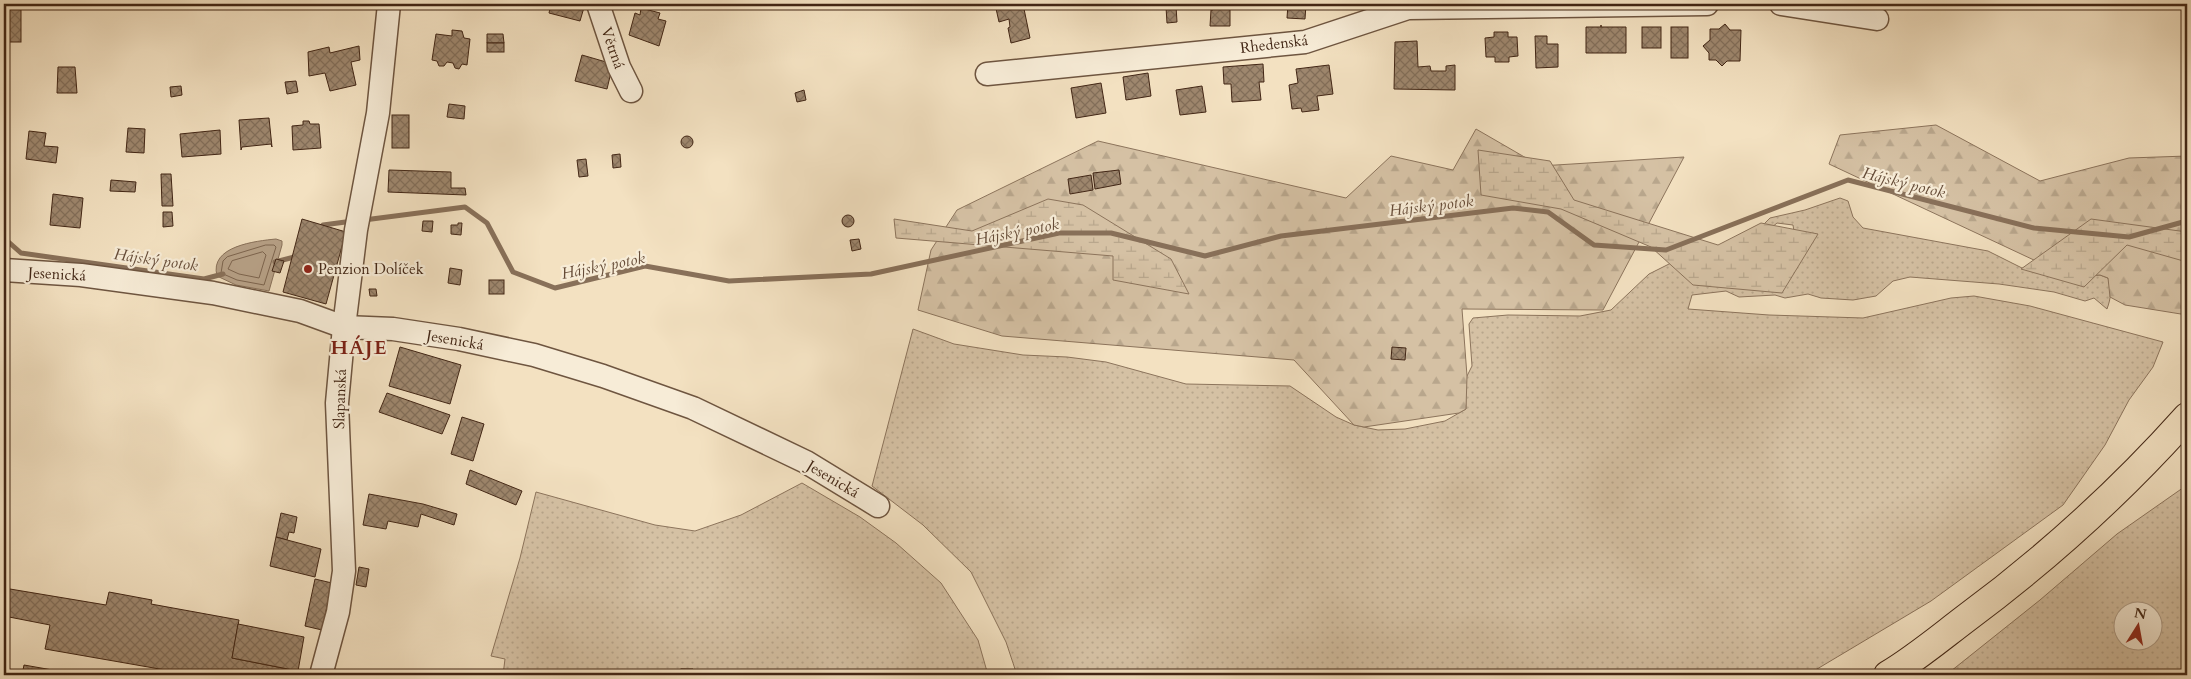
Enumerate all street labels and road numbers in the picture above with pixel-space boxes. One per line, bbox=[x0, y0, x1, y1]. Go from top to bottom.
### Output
street label: Větrná bbox=[597, 24, 630, 72]
street label: Rhedenská bbox=[1239, 30, 1310, 58]
street label: Jesenická bbox=[26, 262, 87, 286]
street label: Jesenická bbox=[423, 325, 486, 355]
street label: Slapanská bbox=[329, 368, 351, 430]
street label: Jesenická bbox=[801, 455, 863, 503]

